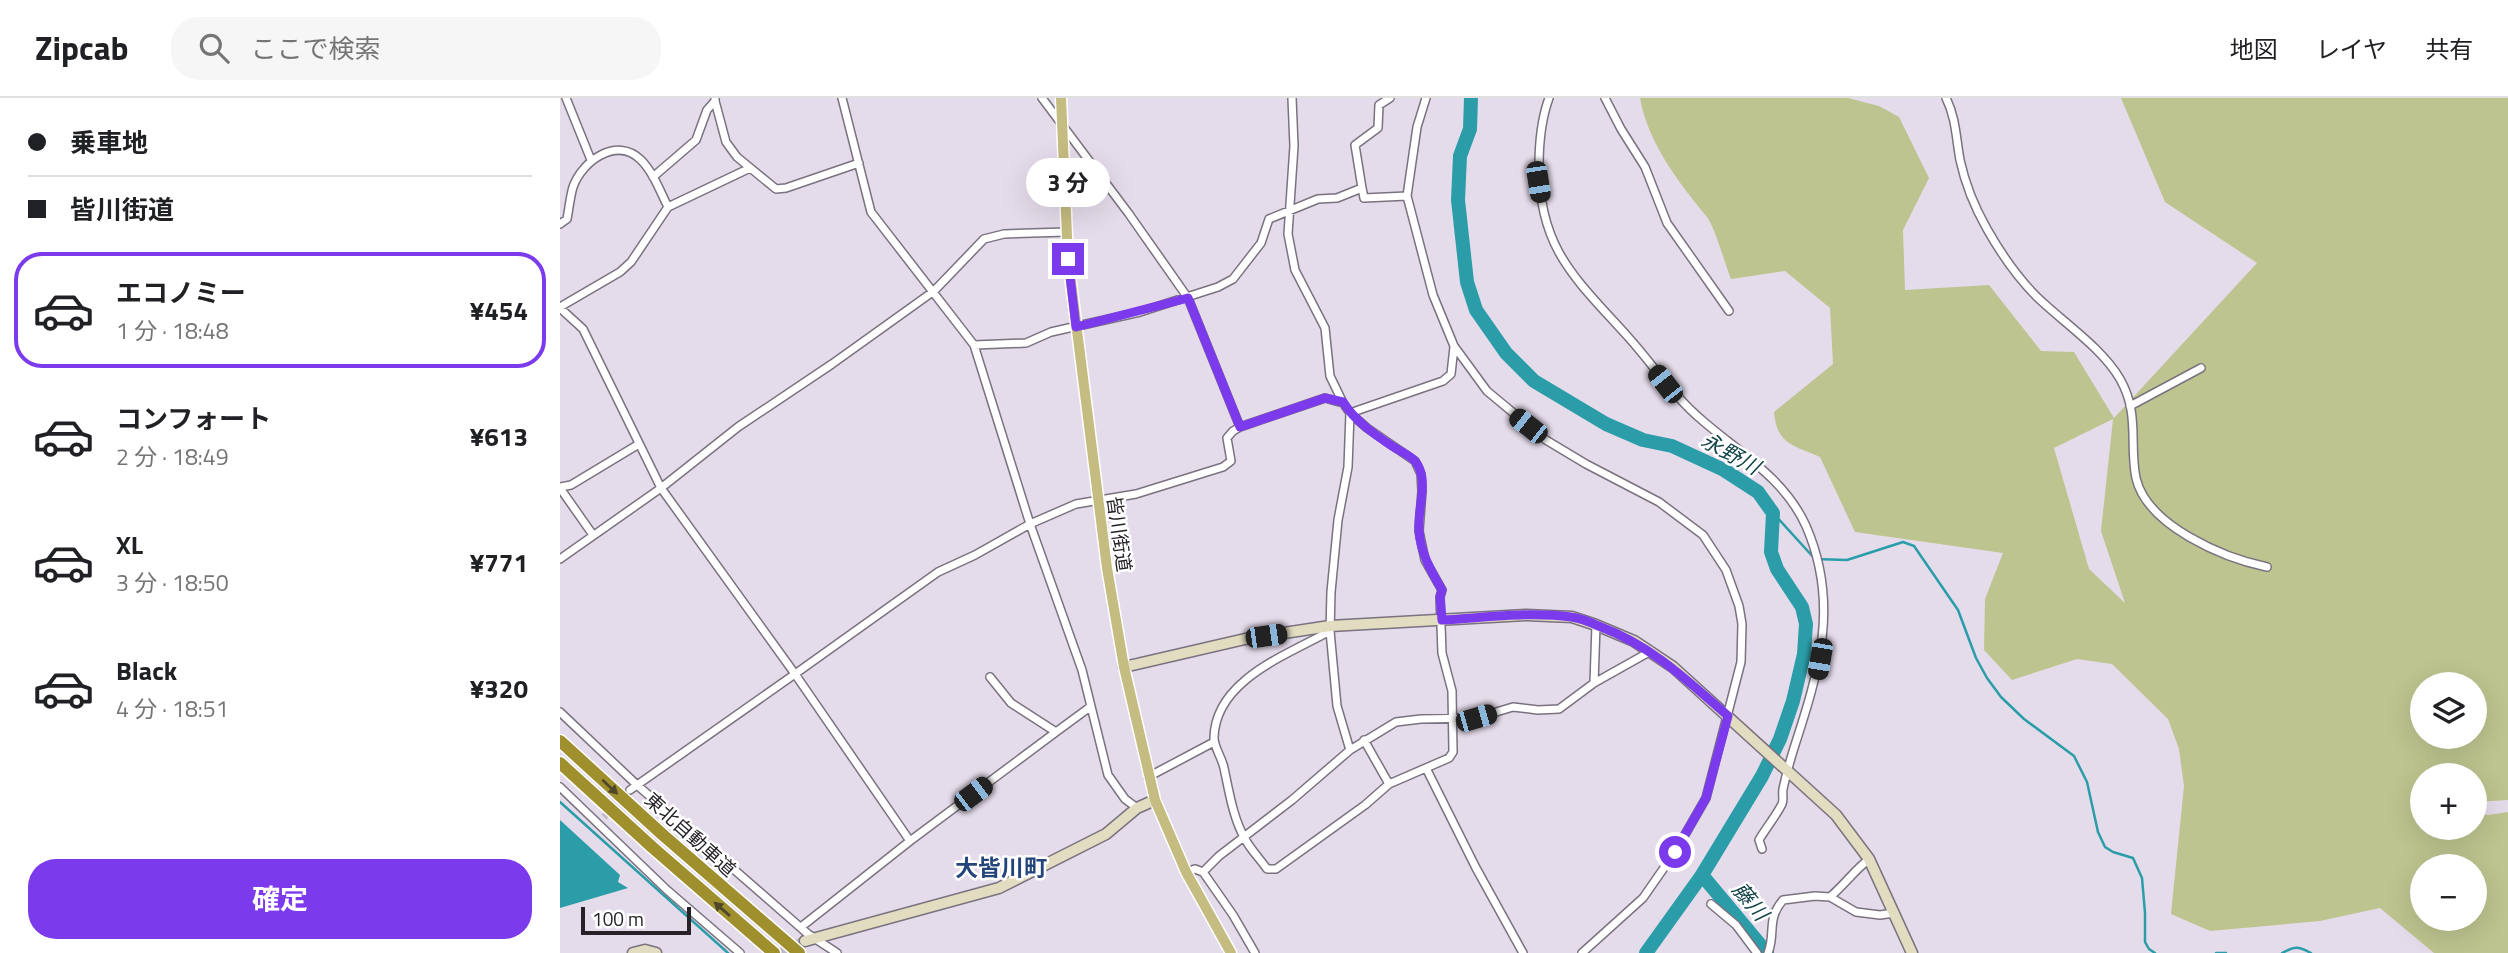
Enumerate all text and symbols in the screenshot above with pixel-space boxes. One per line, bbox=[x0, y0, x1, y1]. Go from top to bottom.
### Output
search box bbox=[171, 17, 661, 80]
text: Zipcab bbox=[35, 23, 129, 73]
icon: search bbox=[195, 29, 233, 67]
text: ここで検索 bbox=[251, 29, 381, 68]
text: 地図 bbox=[2230, 31, 2278, 67]
text: レイヤ bbox=[2316, 31, 2387, 67]
text: 共有 bbox=[2425, 31, 2473, 67]
text: 乗車地 bbox=[70, 123, 148, 162]
callout: 3 分 bbox=[1026, 158, 1110, 206]
car bbox=[1525, 160, 1552, 204]
text: 3 分 bbox=[1048, 165, 1088, 200]
text: 皆川街道 bbox=[70, 190, 174, 229]
route end bbox=[1052, 243, 1084, 275]
text: エコノミー bbox=[116, 273, 246, 312]
icon: car bbox=[32, 279, 95, 342]
text: ¥454 bbox=[470, 291, 528, 330]
text: 1 分 · 18:48 bbox=[116, 313, 229, 348]
car bbox=[1644, 361, 1687, 407]
text: コンフォート bbox=[116, 399, 271, 438]
icon: car bbox=[32, 405, 95, 468]
car bbox=[1505, 405, 1552, 447]
text: ¥613 bbox=[470, 417, 528, 456]
water label: 永野川 bbox=[1696, 424, 1768, 483]
text: 2 分 · 18:49 bbox=[116, 439, 229, 474]
street label: 皆川街道 bbox=[1100, 494, 1140, 574]
text: XL bbox=[116, 525, 143, 564]
icon: car bbox=[32, 531, 95, 594]
text: ¥771 bbox=[470, 543, 528, 582]
text: 3 分 · 18:50 bbox=[116, 565, 229, 600]
car bbox=[1244, 623, 1289, 649]
car bbox=[1807, 636, 1834, 682]
text: Black bbox=[116, 651, 177, 690]
icon: car bbox=[32, 657, 95, 720]
text: ¥320 bbox=[470, 669, 528, 708]
map controls bbox=[2410, 672, 2487, 931]
button: layers bbox=[2410, 672, 2487, 749]
text: 4 分 · 18:51 bbox=[116, 691, 229, 726]
car bbox=[1453, 702, 1500, 734]
button: + bbox=[2410, 763, 2487, 840]
car bbox=[950, 773, 997, 815]
one-way arrow bbox=[601, 779, 619, 795]
street label: 東北自動車道 bbox=[639, 785, 743, 883]
route start bbox=[1659, 836, 1691, 868]
district label: 大皆川町 bbox=[955, 850, 1047, 885]
button: − bbox=[2410, 854, 2487, 931]
button: 確定 bbox=[28, 859, 532, 939]
water label: 藤川 bbox=[1725, 875, 1778, 929]
one-way arrow bbox=[713, 901, 731, 917]
scale bar bbox=[581, 904, 691, 936]
text: 100 m bbox=[592, 904, 644, 933]

